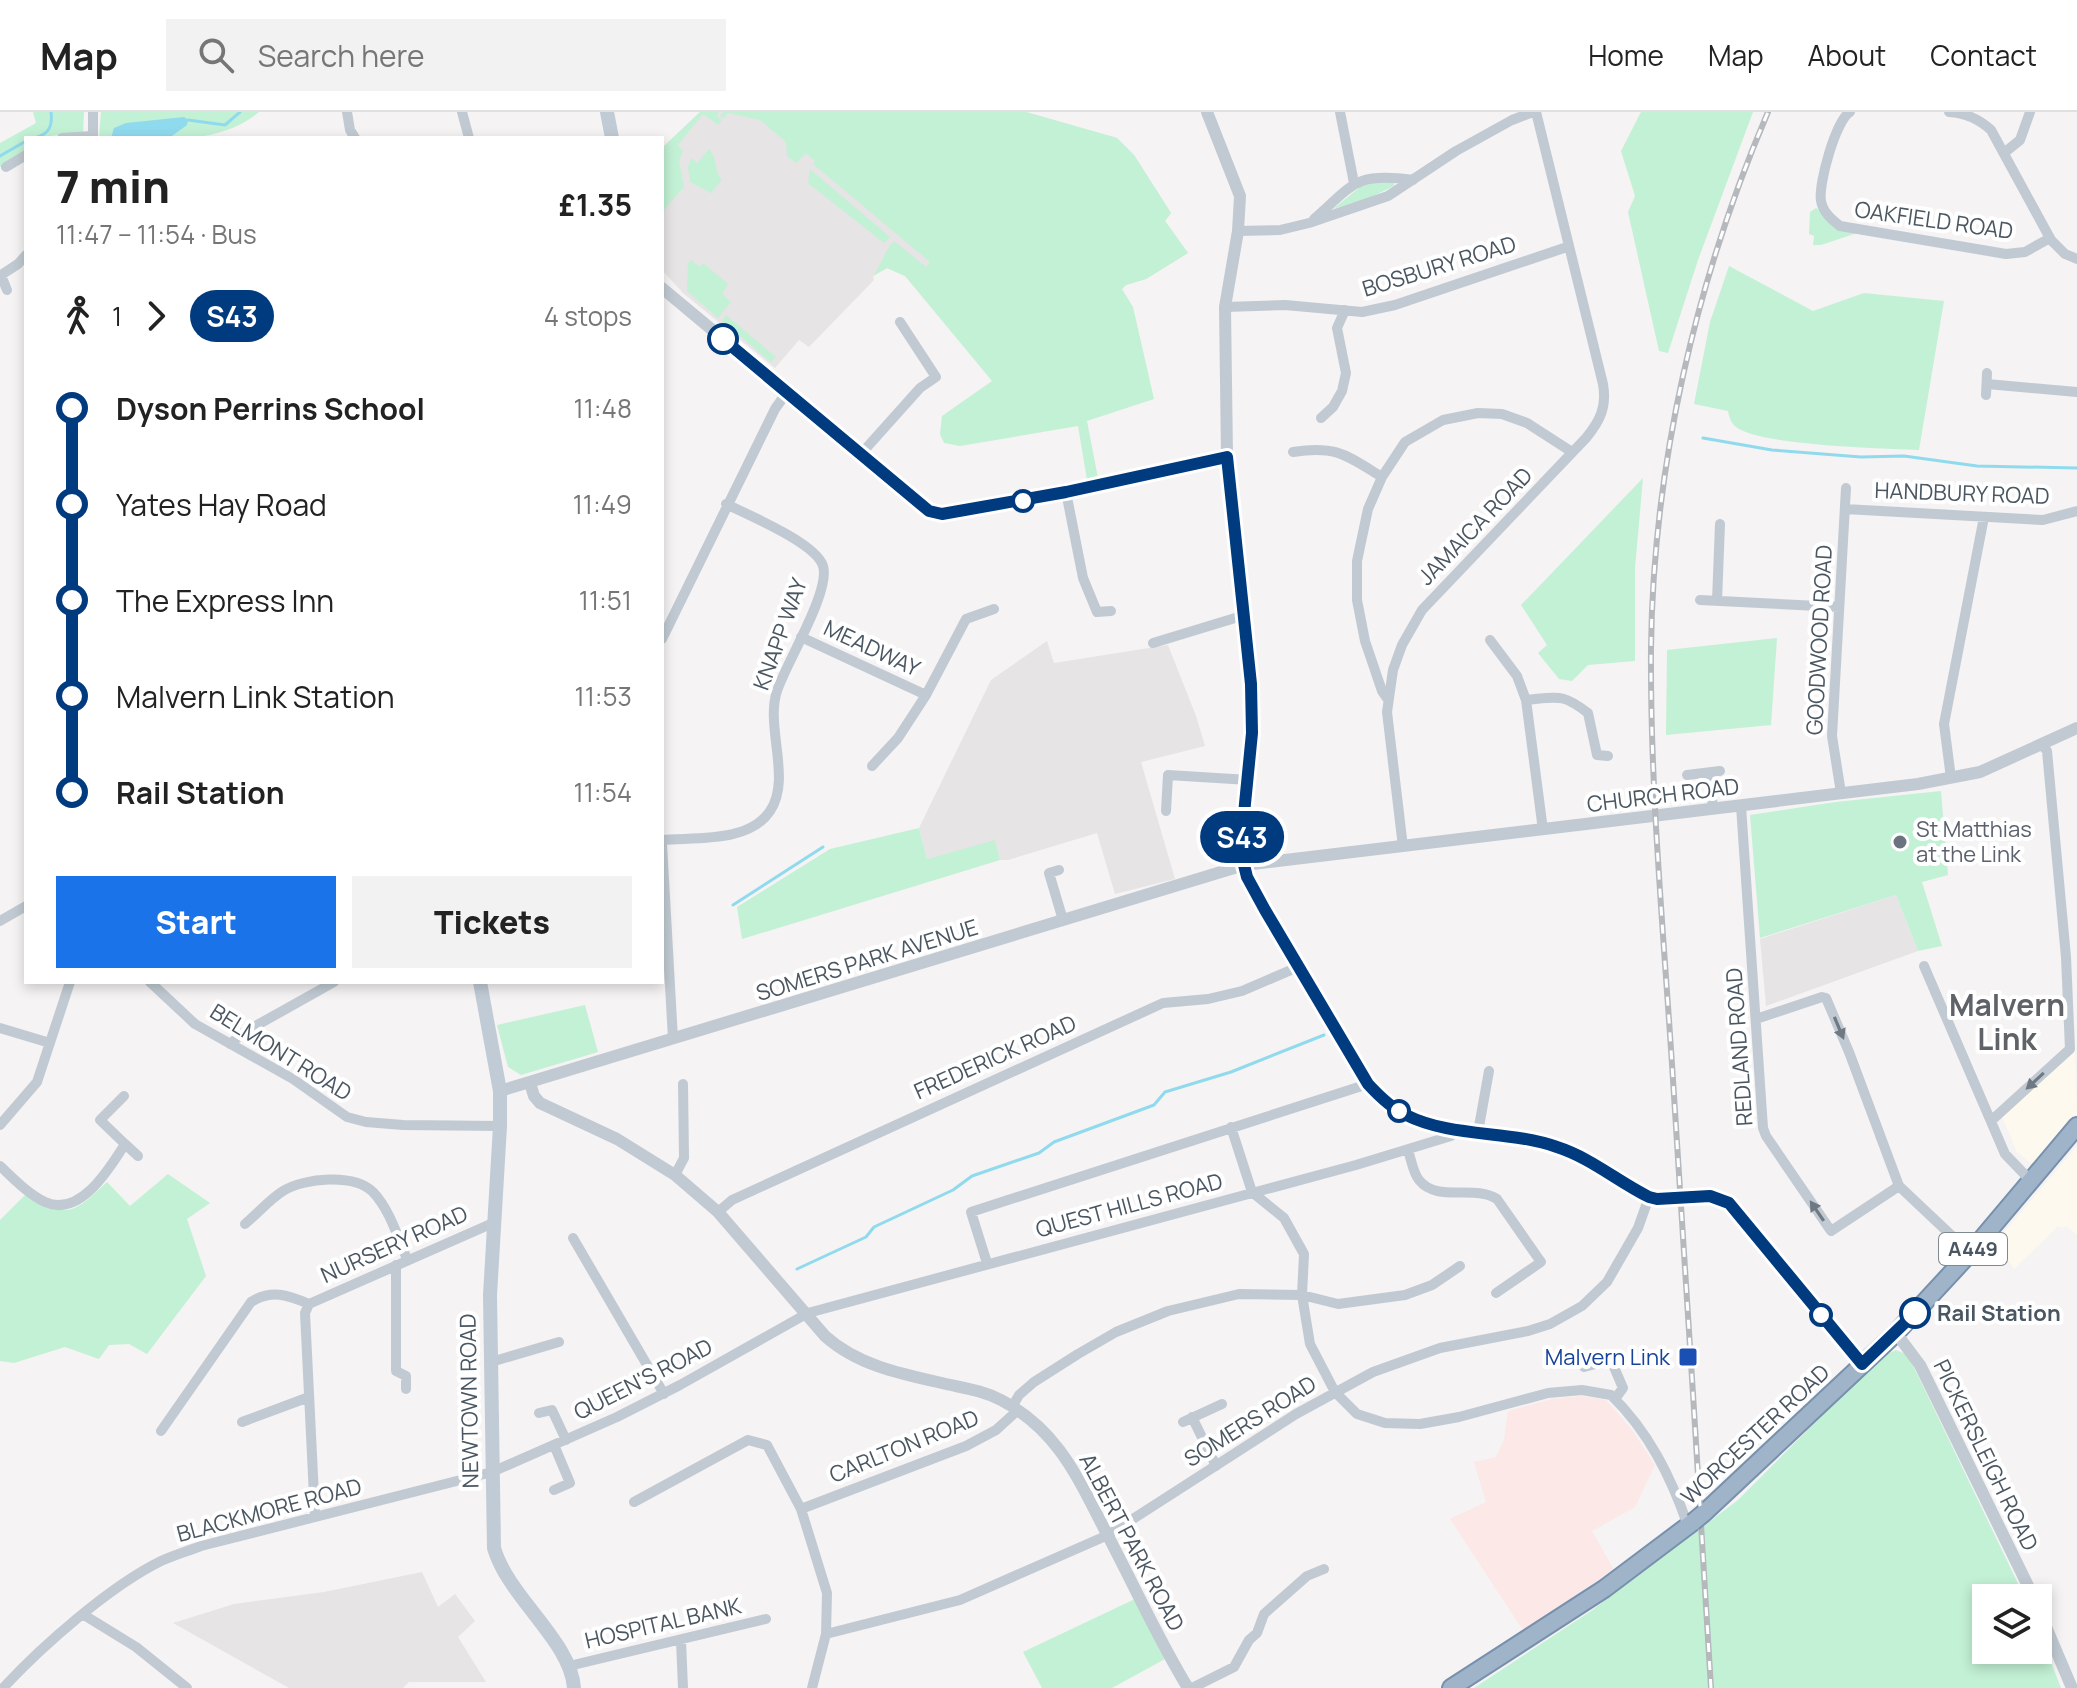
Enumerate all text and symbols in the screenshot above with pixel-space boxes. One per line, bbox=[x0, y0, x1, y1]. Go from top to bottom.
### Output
search box bbox=[166, 19, 726, 91]
text: Map bbox=[40, 29, 118, 81]
icon: search bbox=[194, 33, 238, 77]
text: Search here bbox=[258, 35, 425, 76]
text: Home bbox=[1588, 36, 1664, 74]
text: Map bbox=[1708, 36, 1764, 74]
text: About bbox=[1808, 36, 1886, 74]
text: Contact bbox=[1930, 36, 2037, 74]
text: 7 min bbox=[56, 156, 170, 216]
text: £1.35 bbox=[559, 184, 632, 225]
street label: OAKFIELD ROAD bbox=[1853, 194, 2015, 246]
text: 11:47 – 11:54 · Bus bbox=[56, 216, 257, 252]
street label: BOSBURY ROAD bbox=[1358, 228, 1520, 304]
icon: walk bbox=[56, 294, 100, 338]
icon: forward bbox=[134, 294, 178, 338]
text: S43 bbox=[206, 297, 258, 335]
text: 1 bbox=[112, 298, 122, 334]
text: 4 stops bbox=[544, 298, 632, 334]
unlabelled marker bbox=[708, 324, 738, 354]
text: Dyson Perrins School bbox=[116, 388, 425, 429]
text: 11:48 bbox=[574, 390, 632, 426]
street label: JAMAICA ROAD bbox=[1411, 461, 1539, 591]
street label: HANDBURY ROAD bbox=[1874, 475, 2050, 511]
text: Yates Hay Road bbox=[116, 484, 327, 525]
text: 11:49 bbox=[573, 486, 632, 522]
unlabelled marker bbox=[1012, 490, 1034, 512]
street label: GOODWOOD ROAD bbox=[1799, 544, 1839, 736]
street label: KNAPP WAY bbox=[746, 573, 814, 694]
text: The Express Inn bbox=[116, 580, 334, 621]
text: 11:51 bbox=[579, 582, 632, 618]
street label: MEADWAY bbox=[819, 613, 926, 684]
text: Malvern Link Station bbox=[116, 676, 394, 717]
text: 11:53 bbox=[575, 678, 632, 714]
street label: CHURCH ROAD bbox=[1585, 771, 1741, 819]
text: Rail Station bbox=[116, 772, 285, 813]
text: 11:54 bbox=[574, 774, 632, 810]
line badge: S43 bbox=[1196, 811, 1288, 863]
place label: St Matthias at the Link bbox=[1916, 814, 2032, 869]
text: S43 bbox=[1216, 818, 1268, 856]
marker: St Matthias at the Link bbox=[1891, 833, 1909, 851]
button: Start bbox=[56, 876, 336, 968]
button: Tickets bbox=[352, 876, 632, 968]
street label: SOMERS PARK AVENUE bbox=[752, 912, 982, 1008]
street label: REDLAND ROAD bbox=[1719, 967, 1759, 1127]
district label: Malvern Link bbox=[1949, 984, 2065, 1059]
street label: BELMONT ROAD bbox=[205, 996, 357, 1108]
street label: FREDERICK ROAD bbox=[909, 1008, 1081, 1106]
one-way arrow bbox=[1832, 1016, 1845, 1040]
one-way arrow bbox=[2025, 1072, 2044, 1090]
unlabelled marker bbox=[1388, 1100, 1410, 1122]
street label: QUEST HILLS ROAD bbox=[1032, 1166, 1226, 1244]
street label: NURSERY ROAD bbox=[316, 1198, 472, 1290]
one-way arrow bbox=[1810, 1201, 1825, 1222]
road number: A449 bbox=[1939, 1233, 2007, 1265]
marker: Rail Station bbox=[1900, 1298, 1930, 1328]
place label: Rail Station bbox=[1937, 1298, 2061, 1328]
unlabelled marker bbox=[1810, 1304, 1832, 1326]
street label: NEWTOWN ROAD bbox=[452, 1313, 486, 1489]
street label: QUEEN'S ROAD bbox=[569, 1331, 717, 1427]
place label: Malvern Link bbox=[1545, 1342, 1671, 1372]
marker: Malvern Link bbox=[1677, 1346, 1699, 1368]
street label: PICKERSLEIGH ROAD bbox=[1927, 1354, 2045, 1556]
street label: WORCESTER ROAD bbox=[1674, 1357, 1836, 1511]
street label: SOMERS ROAD bbox=[1178, 1368, 1322, 1474]
street label: CARLTON ROAD bbox=[825, 1402, 983, 1490]
street label: ALBERT PARK ROAD bbox=[1073, 1448, 1191, 1636]
street label: BLACKMORE ROAD bbox=[173, 1471, 365, 1549]
map controls bbox=[1972, 1584, 2052, 1664]
button: layers bbox=[1972, 1584, 2052, 1664]
street label: HOSPITAL BANK bbox=[582, 1590, 745, 1656]

